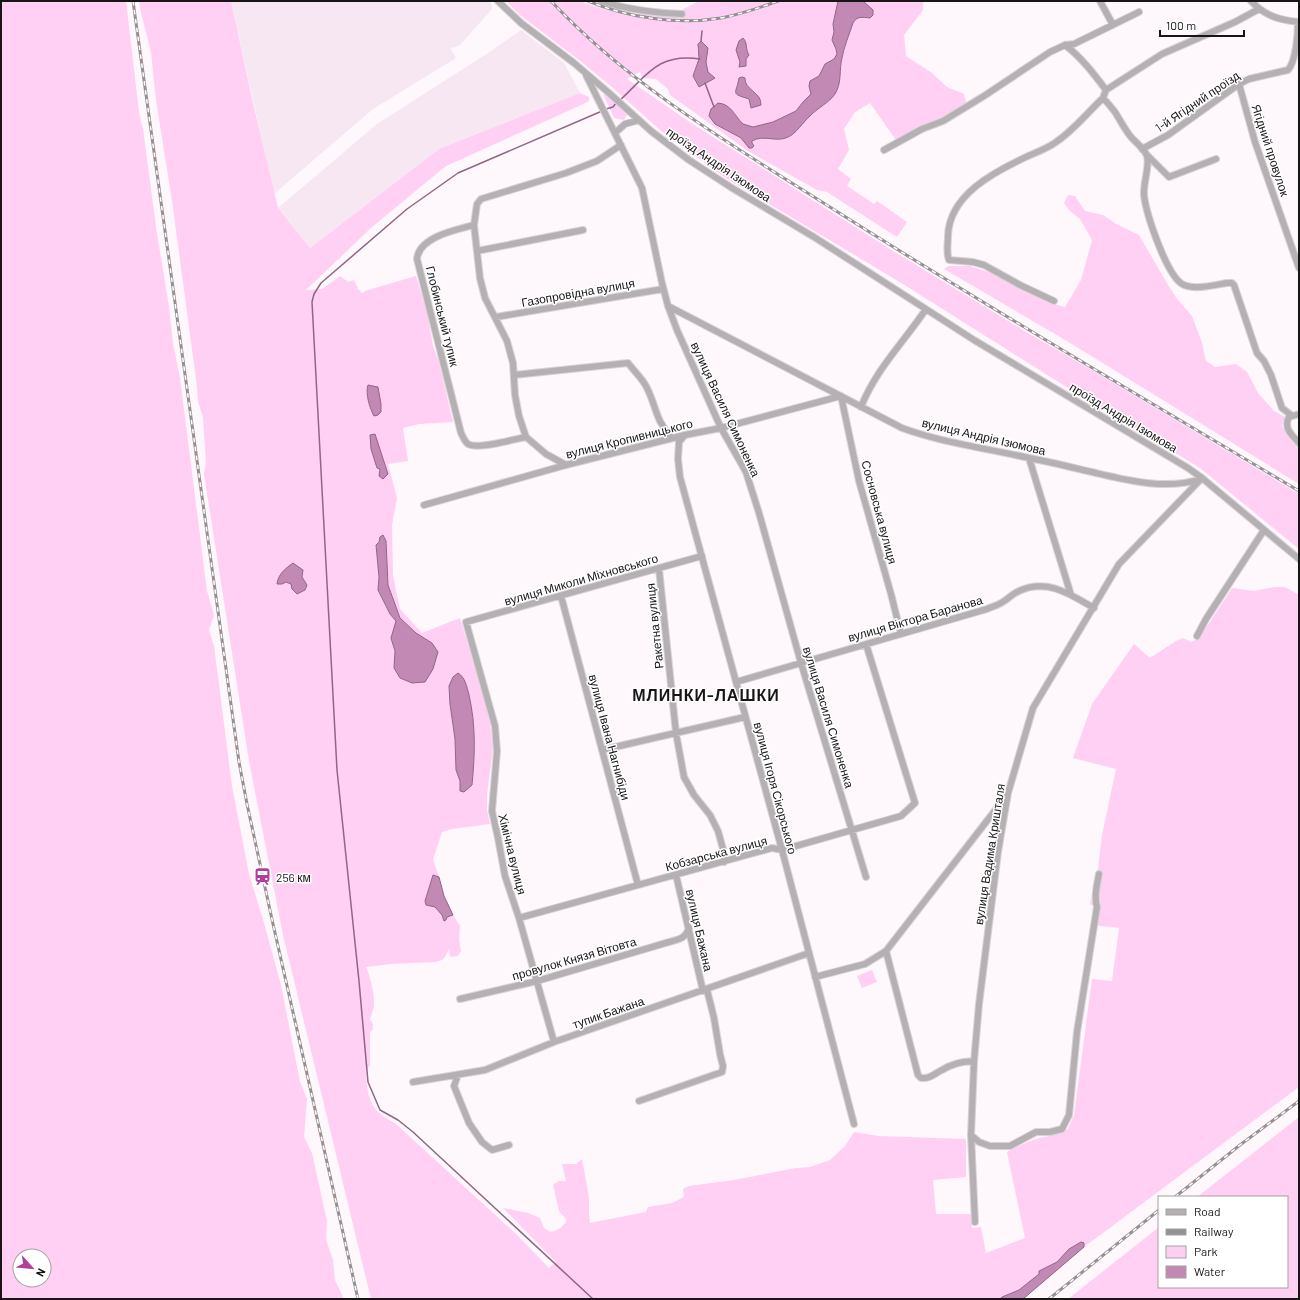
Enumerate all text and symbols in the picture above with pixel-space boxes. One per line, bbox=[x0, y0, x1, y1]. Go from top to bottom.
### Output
scale bar bbox=[1160, 12, 1244, 38]
text: 100 m bbox=[1166, 18, 1196, 32]
street label: 1-й Ягідний проїзд bbox=[1152, 68, 1242, 135]
street label: Ягідний провулок bbox=[1249, 102, 1293, 199]
street label: проїзд Андрія Ізюмова bbox=[663, 124, 774, 205]
street label: Глобинський тупик bbox=[423, 264, 462, 369]
street label: Газопровідна вулиця bbox=[520, 275, 636, 310]
street label: вулиця Василя Симоненка bbox=[688, 339, 764, 479]
street label: проїзд Андрія Ізюмова bbox=[1067, 379, 1181, 456]
street label: вулиця Кропивницького bbox=[564, 415, 695, 462]
street label: вулиця Андрія Ізюмова bbox=[920, 415, 1048, 458]
street label: Сосновська вулиця bbox=[858, 459, 901, 566]
street label: вулиця Миколи Міхновського bbox=[503, 550, 660, 609]
street label: Ракетна вулиця bbox=[643, 582, 666, 670]
street label: вулиця Віктора Баранова bbox=[846, 592, 984, 645]
street label: вулиця Василя Симоненка bbox=[800, 645, 857, 790]
street label: вулиця Івана Нагнибіди bbox=[586, 673, 634, 802]
district label: МЛИНКИ-ЛАШКИ bbox=[632, 685, 780, 704]
street label: вулиця Ігоря Сікорського bbox=[751, 720, 800, 856]
street label: вулиця Вадима Кришталя bbox=[971, 783, 1008, 926]
street label: Хімічна вулиця bbox=[495, 812, 530, 896]
street label: Кобзарська вулиця bbox=[664, 833, 769, 874]
station icon: 256 км bbox=[253, 867, 273, 887]
place label: 256 км bbox=[276, 870, 311, 884]
street label: вулиця Бажана bbox=[683, 888, 716, 973]
street label: провулок Князя Вітовта bbox=[510, 933, 638, 983]
street label: тупик Бажана bbox=[570, 993, 646, 1032]
legend bbox=[1158, 1196, 1288, 1288]
text: Road bbox=[1194, 1204, 1221, 1218]
text: Railway bbox=[1194, 1224, 1234, 1238]
text: Park bbox=[1194, 1244, 1218, 1258]
north arrow bbox=[12, 1248, 52, 1288]
text: Water bbox=[1194, 1264, 1226, 1278]
text: N bbox=[34, 1267, 49, 1279]

